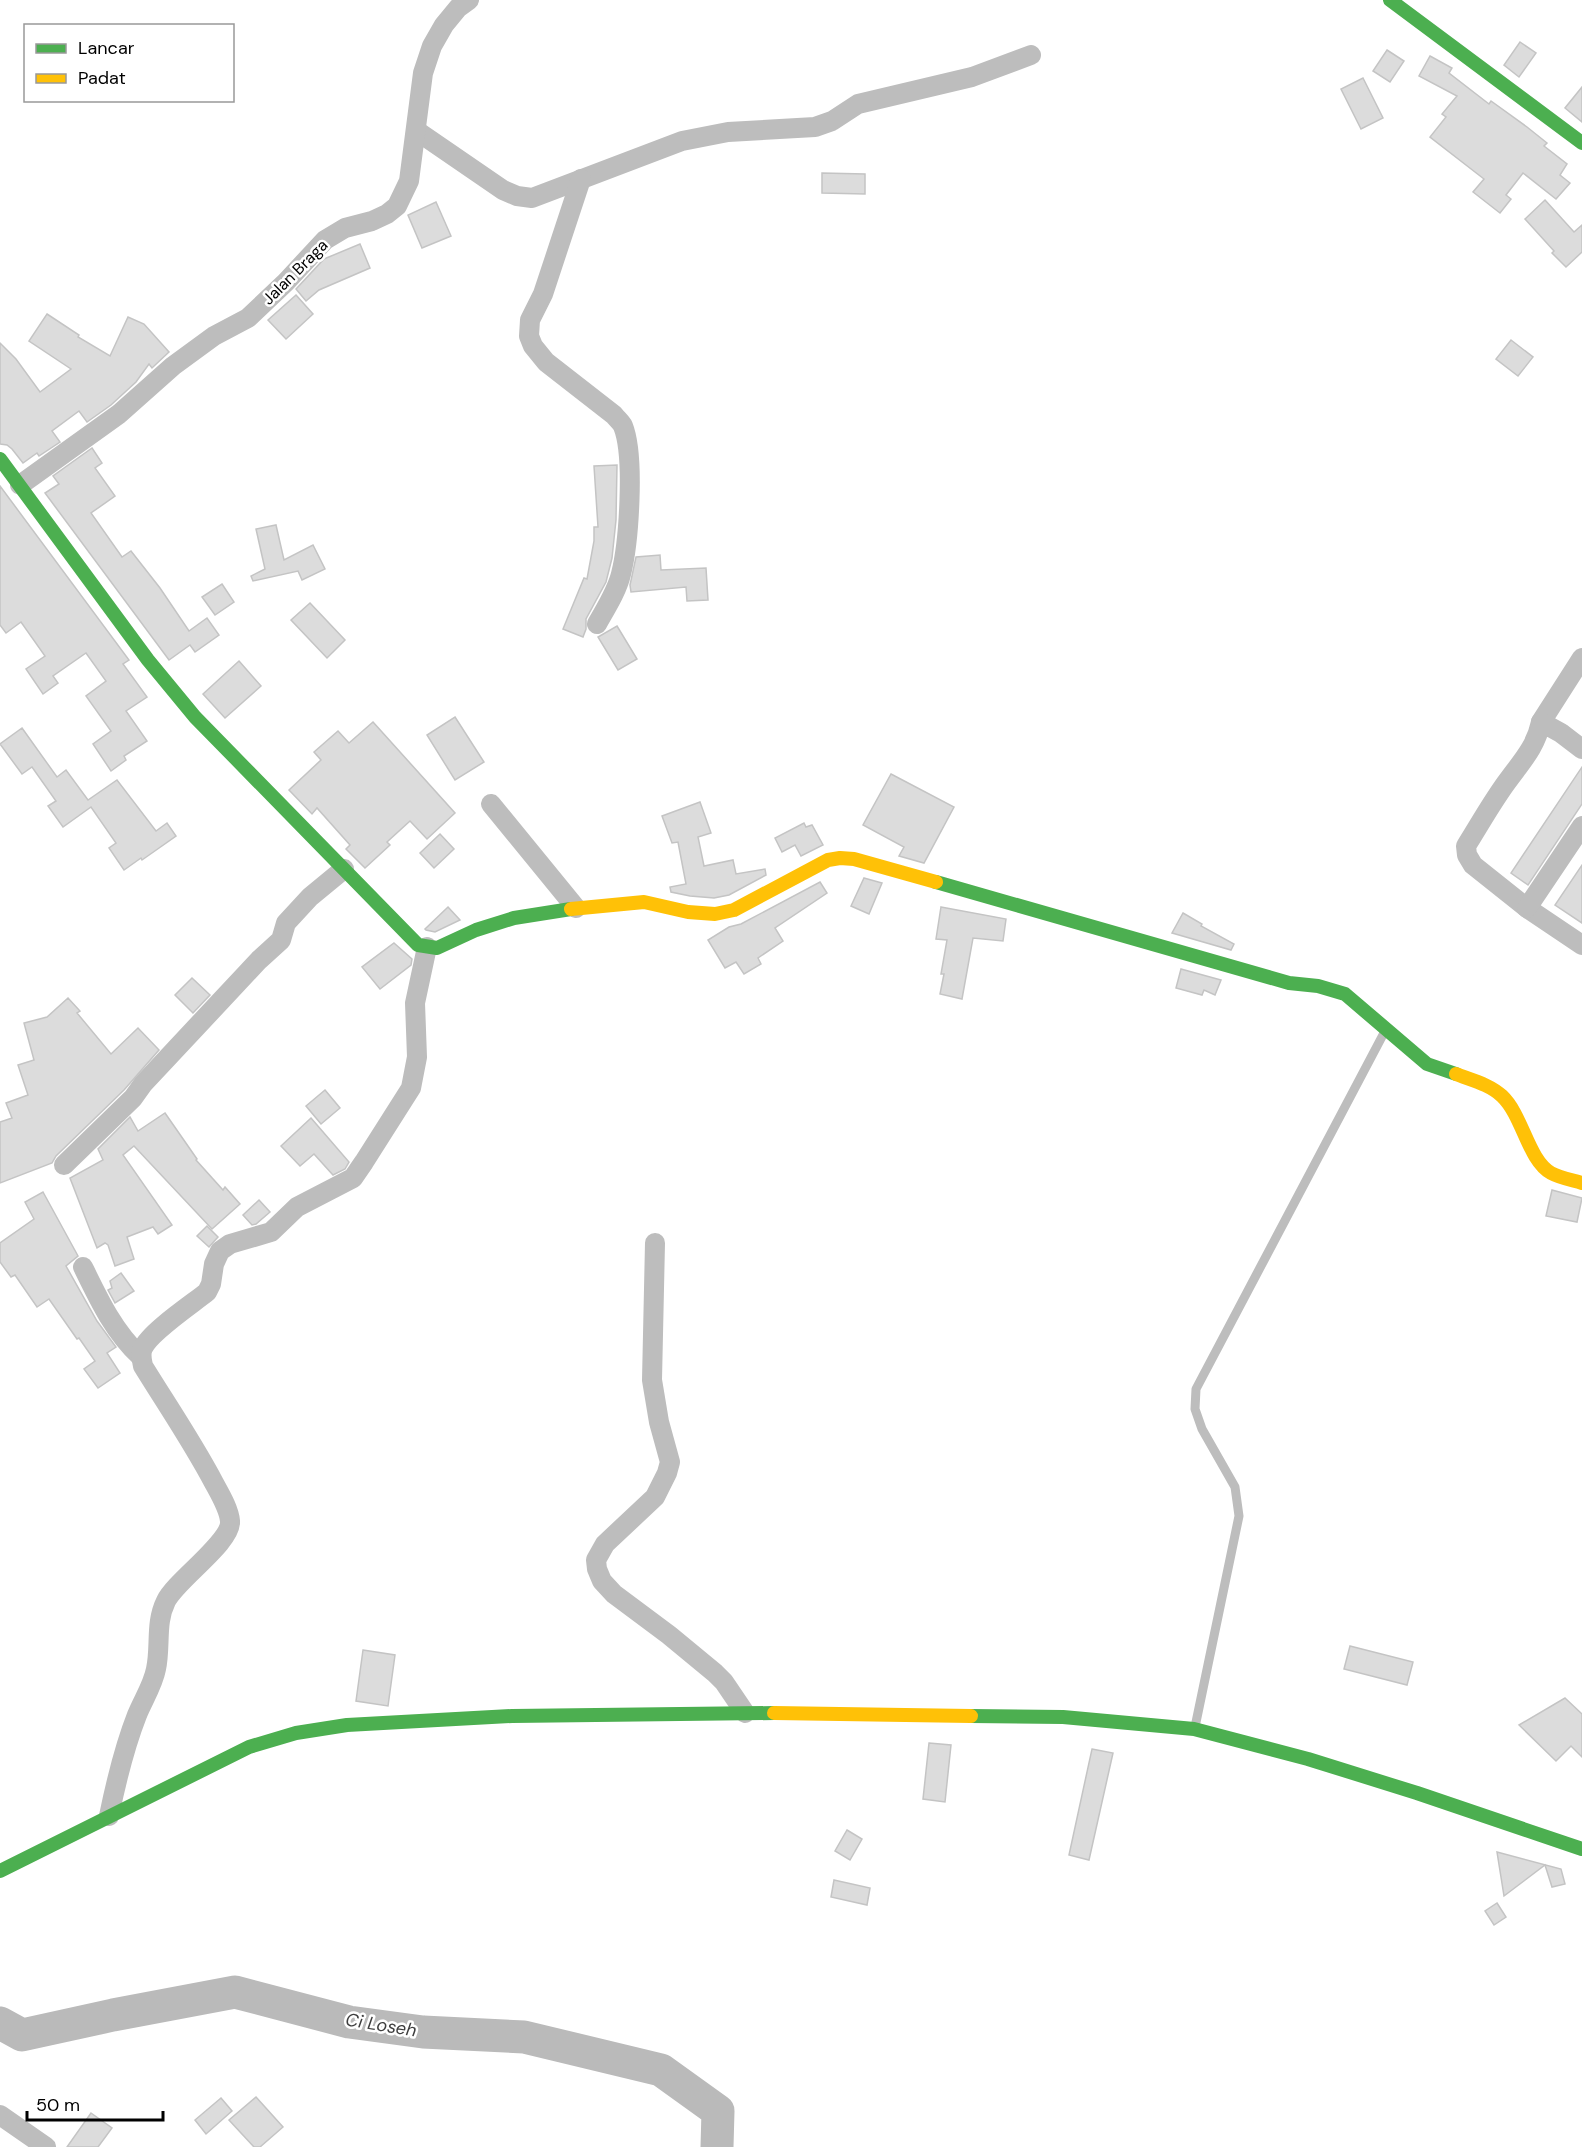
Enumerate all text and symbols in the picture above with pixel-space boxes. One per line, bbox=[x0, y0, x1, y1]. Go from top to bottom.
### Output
legend bbox=[24, 24, 234, 102]
text: Lancar bbox=[78, 36, 135, 60]
text: Padat bbox=[78, 66, 126, 90]
street label: Jalan Braga bbox=[258, 235, 332, 309]
water label: Ci Loseh bbox=[344, 2008, 418, 2042]
scale bar bbox=[27, 2084, 164, 2122]
text: 50 m bbox=[36, 2093, 80, 2117]

